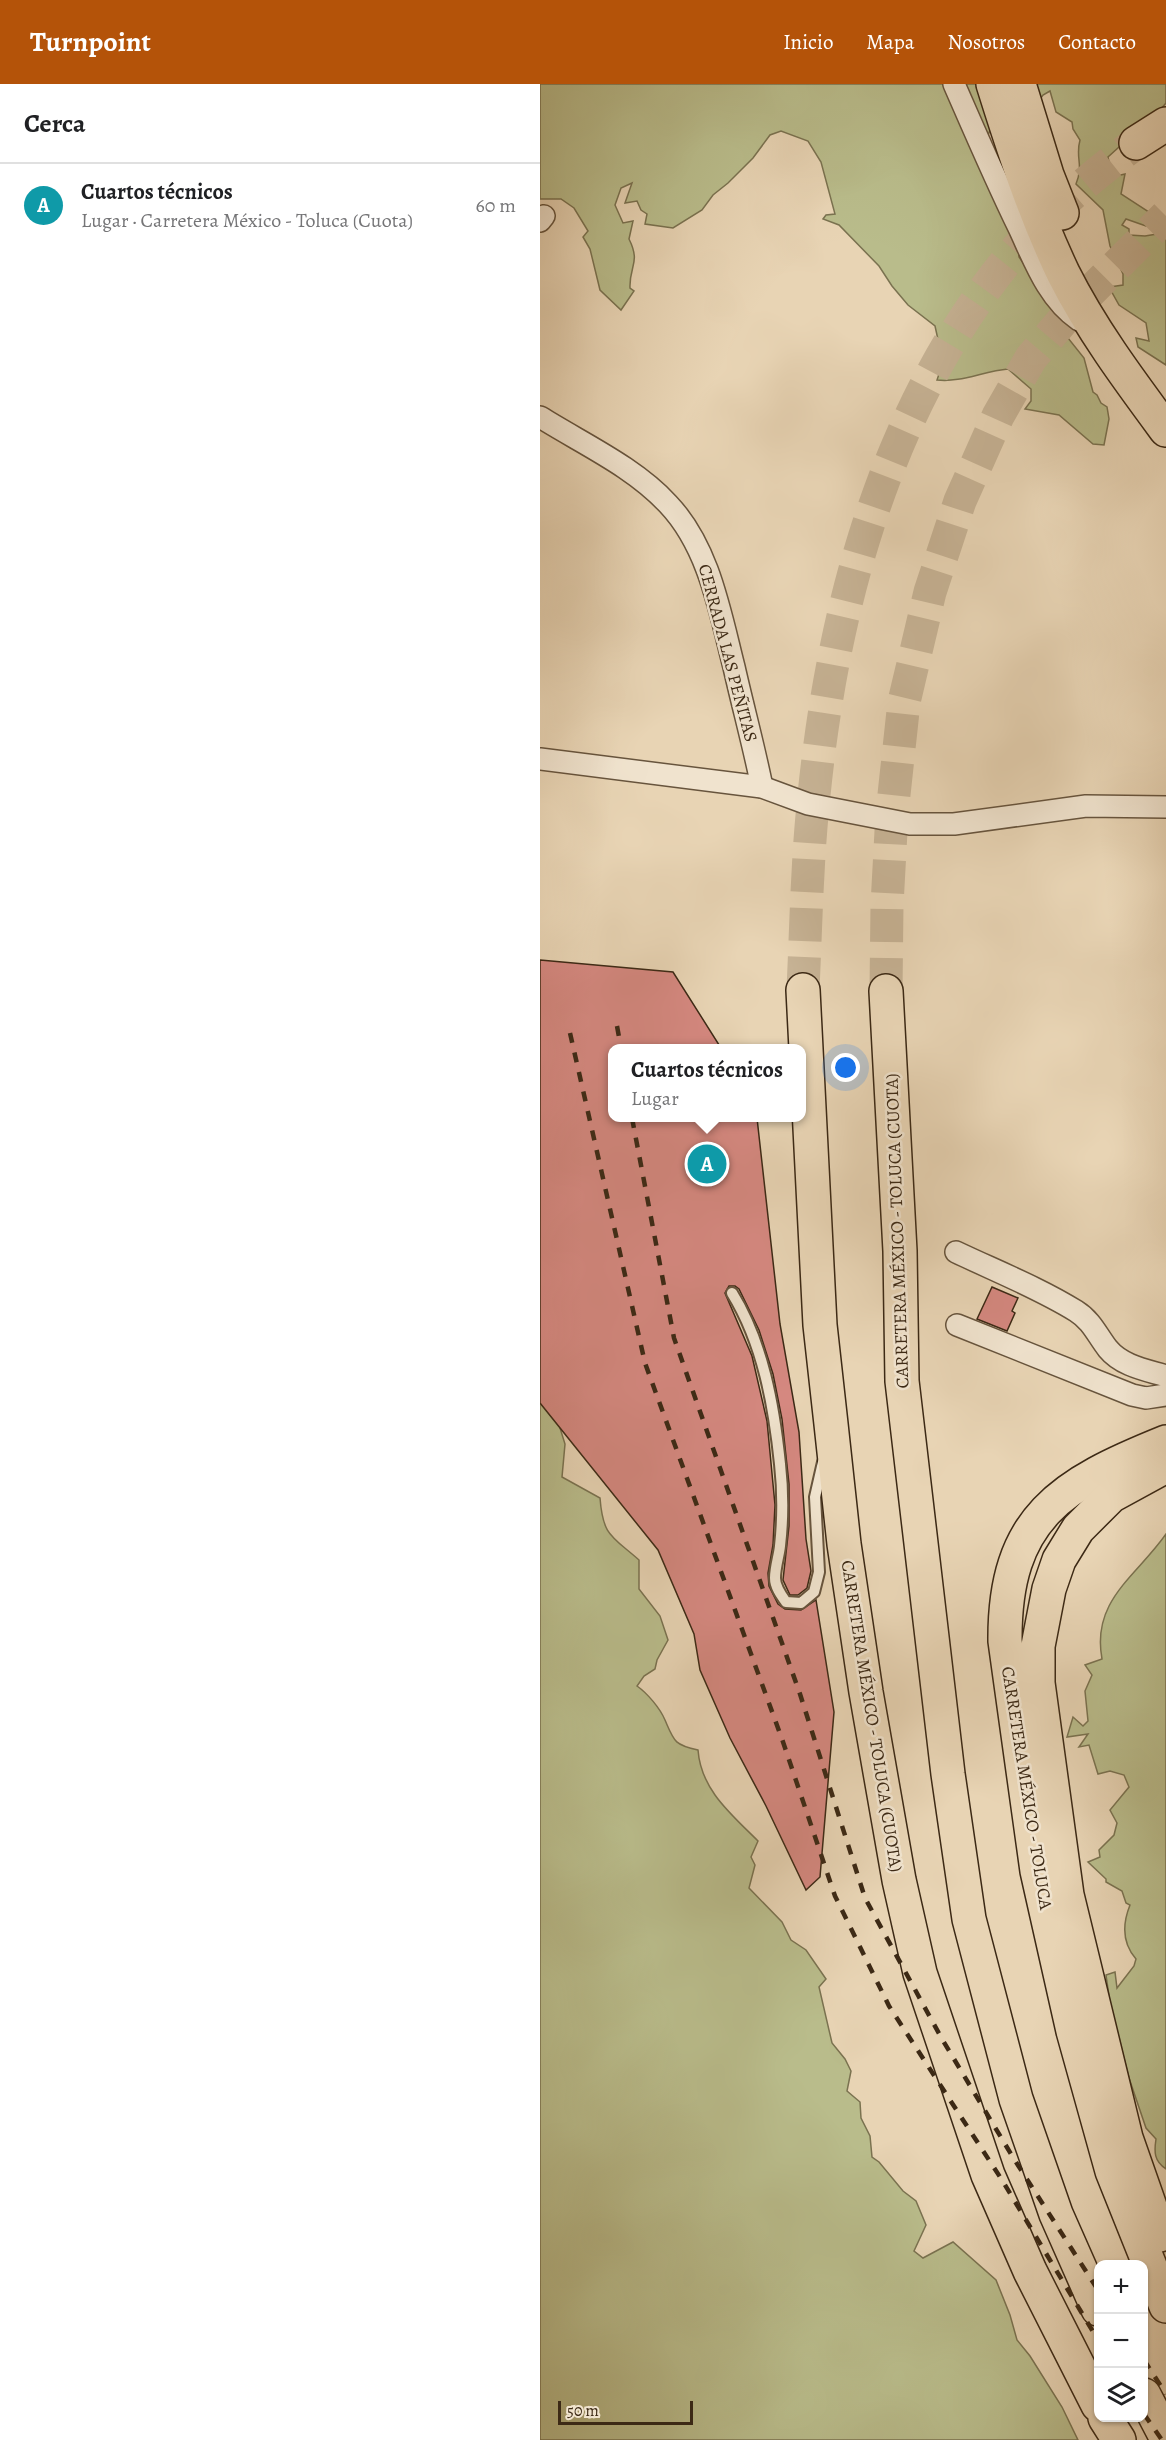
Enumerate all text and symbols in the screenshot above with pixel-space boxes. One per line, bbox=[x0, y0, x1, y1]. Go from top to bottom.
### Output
text: Turnpoint bbox=[30, 23, 151, 61]
text: Inicio bbox=[783, 28, 833, 56]
text: Mapa bbox=[866, 28, 915, 56]
text: Nosotros bbox=[948, 28, 1025, 56]
text: Contacto bbox=[1058, 28, 1136, 56]
text: Cerca bbox=[24, 106, 86, 141]
text: Cuartos técnicos bbox=[81, 177, 233, 207]
text: A bbox=[37, 192, 50, 219]
text: 60 m bbox=[476, 192, 516, 219]
text: Lugar · Carretera México - Toluca (Cuota) bbox=[81, 207, 413, 234]
street label: CERRADA LAS PEÑITAS bbox=[693, 561, 763, 745]
popup bbox=[608, 1044, 806, 1122]
your location bbox=[831, 1053, 860, 1082]
text: Cuartos técnicos bbox=[631, 1055, 783, 1085]
street label: CARRETERA MÉXICO - TOLUCA (CUOTA) bbox=[880, 1073, 914, 1389]
text: Lugar bbox=[631, 1085, 679, 1112]
pin: A bbox=[688, 1142, 726, 1186]
street label: CARRETERA MÉXICO - TOLUCA (CUOTA) bbox=[835, 1558, 909, 1874]
street label: CARRETERA MÉXICO - TOLUCA bbox=[996, 1665, 1058, 1912]
map controls bbox=[1094, 2260, 1148, 2422]
button: + bbox=[1094, 2260, 1148, 2314]
button: − bbox=[1094, 2314, 1148, 2368]
button: layers bbox=[1094, 2368, 1148, 2422]
scale bar bbox=[558, 2398, 693, 2426]
text: 50 m bbox=[567, 2400, 599, 2422]

